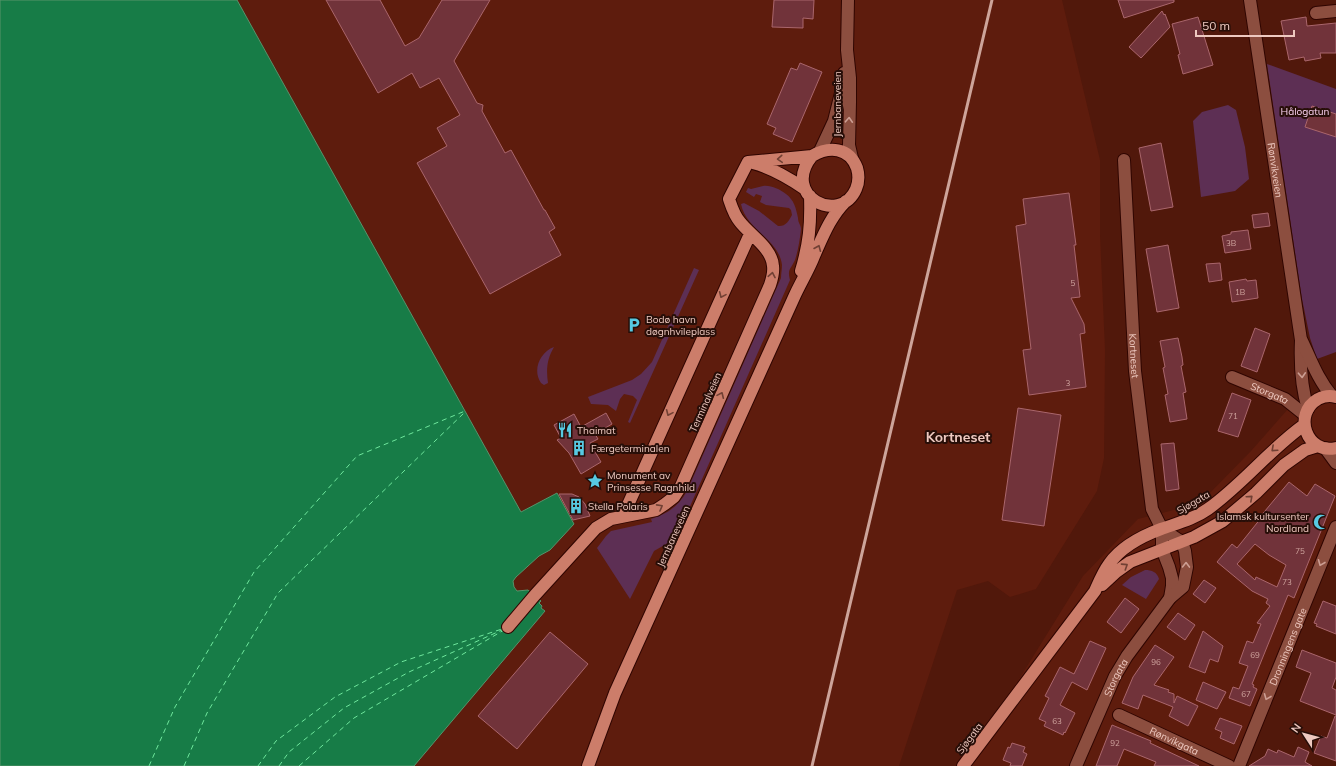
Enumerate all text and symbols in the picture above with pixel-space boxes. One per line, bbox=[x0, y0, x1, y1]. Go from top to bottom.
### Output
scale bar bbox=[1196, 12, 1294, 38]
text: 50 m bbox=[1202, 18, 1230, 33]
street label: Jernbaneveien bbox=[831, 71, 844, 137]
park label: Hålogatun bbox=[1281, 105, 1330, 118]
one-way arrow bbox=[845, 117, 854, 123]
street label: Rønvikveien bbox=[1264, 142, 1286, 199]
one-way arrow bbox=[777, 155, 783, 164]
house number: 3B bbox=[1226, 238, 1236, 248]
one-way arrow bbox=[813, 244, 821, 252]
one-way arrow bbox=[767, 272, 776, 278]
house number: 5 bbox=[1071, 278, 1076, 288]
house number: 1B bbox=[1235, 287, 1245, 297]
one-way arrow bbox=[719, 290, 727, 298]
place label: Bodø havn døgnhvileplass bbox=[646, 313, 715, 338]
parking icon: Bodø havn døgnhvileplass bbox=[625, 316, 643, 334]
street label: Kortneset bbox=[1126, 333, 1142, 379]
street label: Terminalveien bbox=[686, 370, 724, 434]
one-way arrow bbox=[1298, 372, 1306, 378]
house number: 3 bbox=[1066, 378, 1071, 388]
street label: Storgata bbox=[1248, 379, 1292, 407]
one-way arrow bbox=[717, 391, 725, 398]
one-way arrow bbox=[666, 409, 674, 417]
house number: 71 bbox=[1228, 411, 1238, 421]
restaurant icon: Thaimat bbox=[556, 421, 574, 439]
place label: Thaimat bbox=[577, 424, 616, 437]
district label: Kortneset bbox=[926, 428, 991, 446]
building icon: Færgeterminalen bbox=[570, 439, 588, 457]
place label: Færgeterminalen bbox=[591, 442, 670, 455]
one-way arrow bbox=[1271, 445, 1278, 452]
place label: Monument av Prinsesse Ragnhild bbox=[607, 469, 695, 494]
place icon: Monument av Prinsesse Ragnhild bbox=[586, 472, 604, 490]
street label: Sjøgata bbox=[1174, 488, 1212, 517]
one-way arrow bbox=[1245, 496, 1253, 503]
building icon: Stella Polaris bbox=[567, 497, 585, 515]
place label: Stella Polaris bbox=[588, 500, 648, 513]
street label: Jernbaneveien bbox=[654, 503, 693, 569]
one-way arrow bbox=[656, 504, 663, 511]
place label: Islamsk kultursenter Nordland bbox=[1217, 510, 1309, 535]
mosque icon: Islamsk kultursenter Nordland bbox=[1312, 513, 1330, 531]
house number: 75 bbox=[1295, 546, 1305, 556]
one-way arrow bbox=[1318, 560, 1326, 567]
one-way arrow bbox=[1182, 562, 1190, 568]
one-way arrow bbox=[1121, 563, 1128, 571]
house number: 73 bbox=[1282, 577, 1292, 587]
street label: Dronningens gate bbox=[1266, 606, 1310, 687]
house number: 69 bbox=[1250, 650, 1260, 660]
street label: Storgata bbox=[1101, 656, 1131, 698]
house number: 96 bbox=[1151, 657, 1161, 667]
house number: 67 bbox=[1241, 689, 1251, 699]
one-way arrow bbox=[1264, 693, 1272, 700]
north arrow bbox=[1284, 714, 1324, 754]
house number: 63 bbox=[1052, 716, 1062, 726]
street label: Sjøgata bbox=[953, 720, 985, 757]
text: N bbox=[1288, 721, 1304, 736]
street label: Rønvikgata bbox=[1148, 724, 1201, 758]
house number: 92 bbox=[1110, 738, 1120, 748]

